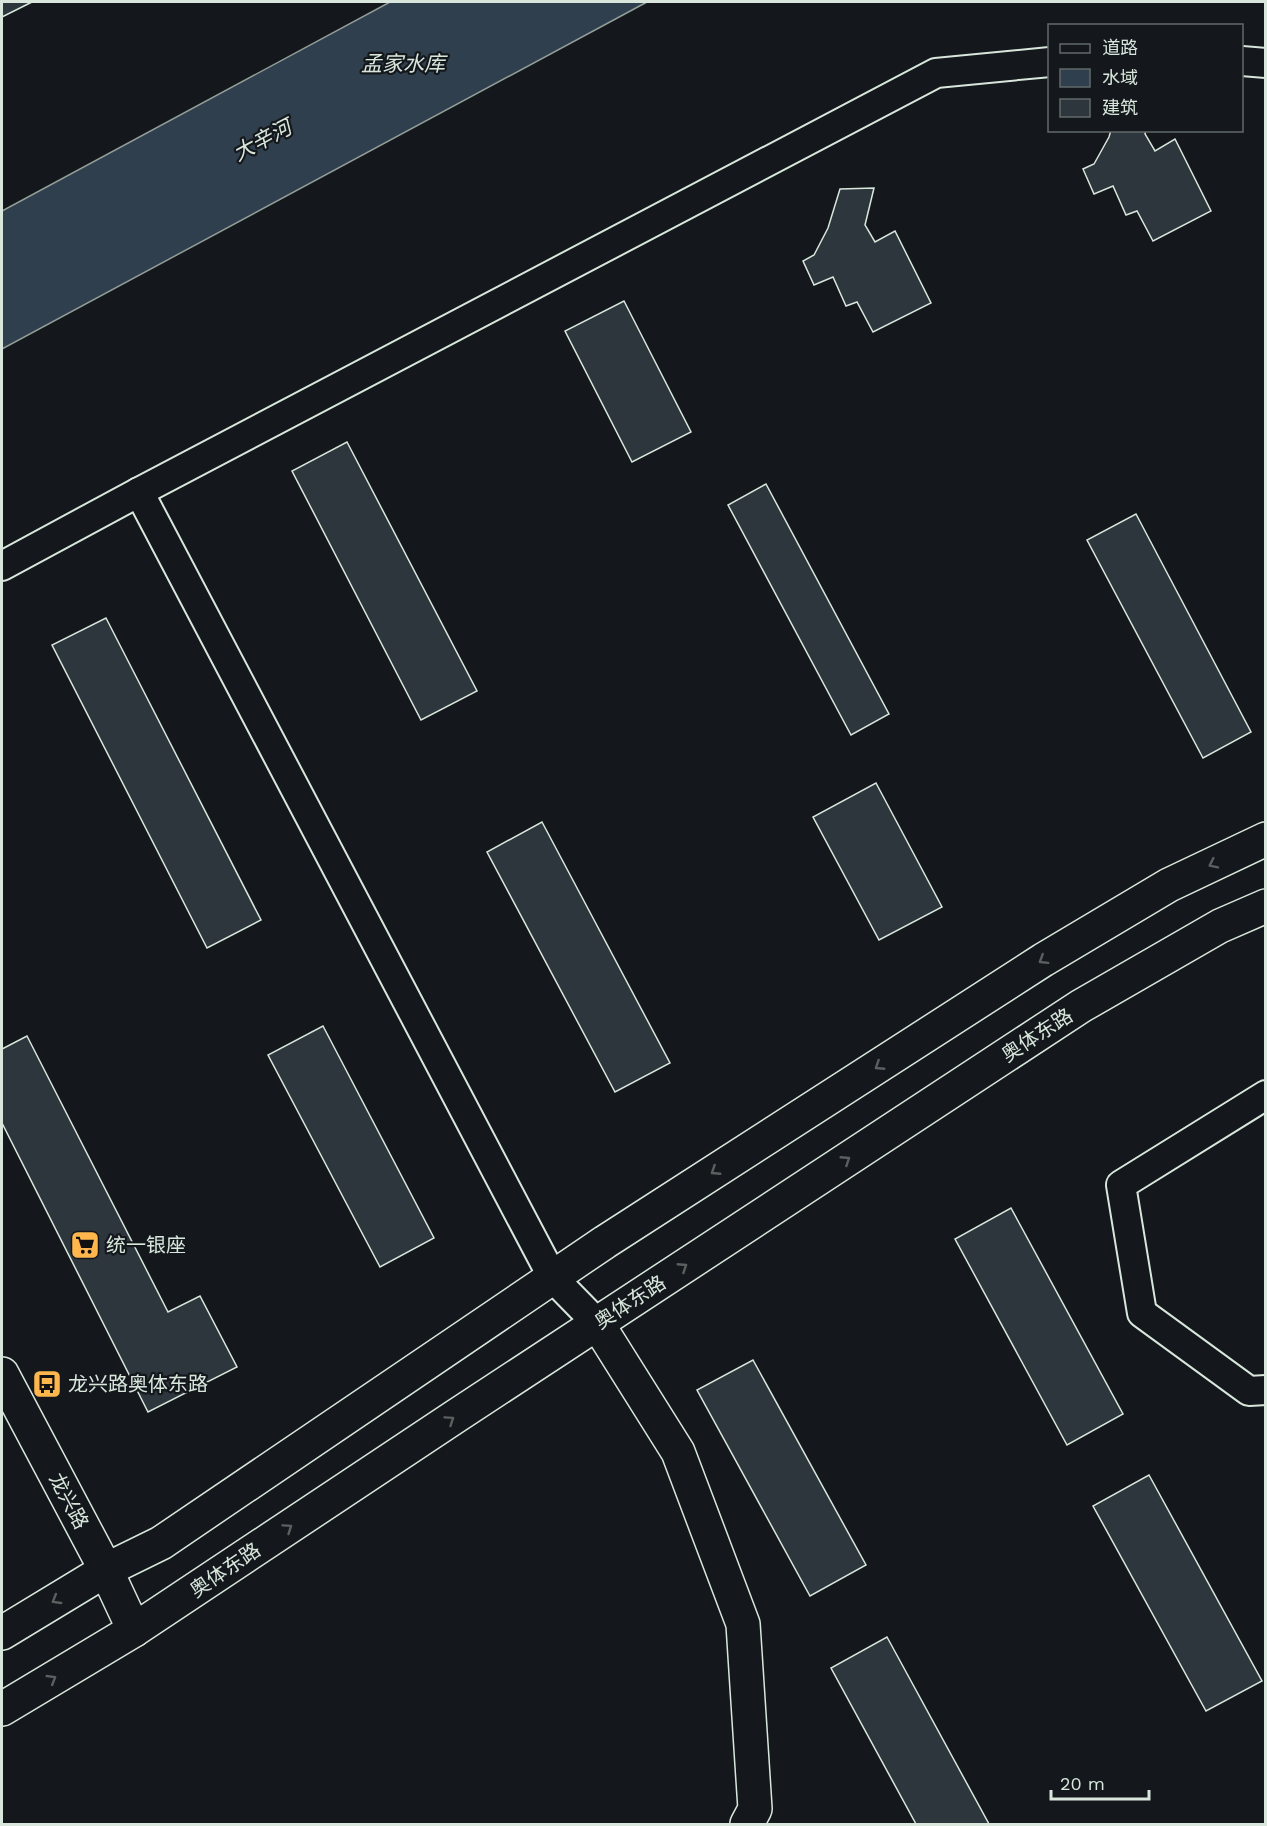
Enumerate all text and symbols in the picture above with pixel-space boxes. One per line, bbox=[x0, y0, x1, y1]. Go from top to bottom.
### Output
legend bbox=[1048, 24, 1243, 132]
text: 道路 bbox=[1102, 37, 1138, 58]
water label: 孟家水库 bbox=[361, 51, 448, 76]
text: 水域 bbox=[1102, 67, 1138, 88]
text: 建筑 bbox=[1102, 97, 1138, 118]
water label: 大辛河 bbox=[228, 112, 299, 166]
one-way arrow bbox=[1208, 857, 1219, 869]
one-way arrow bbox=[1039, 953, 1049, 965]
street label: 奥体东路 bbox=[997, 1003, 1077, 1067]
one-way arrow bbox=[875, 1058, 885, 1070]
one-way arrow bbox=[840, 1156, 851, 1167]
one-way arrow bbox=[711, 1164, 721, 1176]
supermarket icon: 统一银座 bbox=[69, 1229, 101, 1261]
place label: 统一银座 bbox=[106, 1233, 186, 1257]
one-way arrow bbox=[677, 1263, 688, 1274]
street label: 奥体东路 bbox=[590, 1270, 670, 1334]
bus stop icon: 龙兴路奥体东路 bbox=[31, 1368, 63, 1400]
place label: 龙兴路奥体东路 bbox=[68, 1372, 208, 1396]
one-way arrow bbox=[443, 1416, 454, 1427]
street label: 龙兴路 bbox=[44, 1469, 94, 1533]
one-way arrow bbox=[281, 1524, 292, 1535]
street label: 奥体东路 bbox=[185, 1538, 265, 1602]
one-way arrow bbox=[52, 1593, 62, 1605]
one-way arrow bbox=[46, 1675, 56, 1687]
scale bar bbox=[1051, 1763, 1148, 1801]
text: 20 m bbox=[1060, 1773, 1105, 1794]

